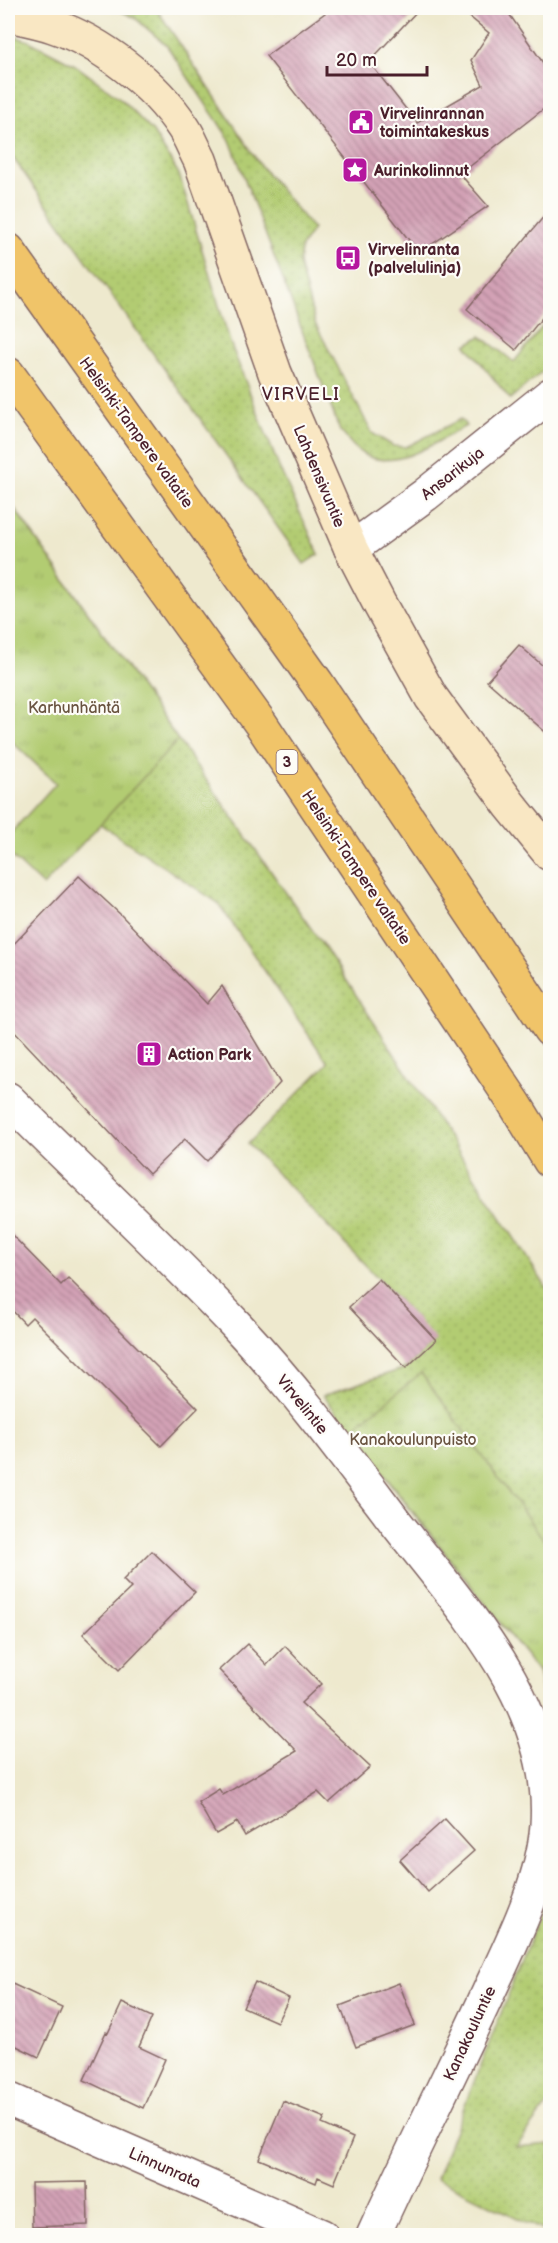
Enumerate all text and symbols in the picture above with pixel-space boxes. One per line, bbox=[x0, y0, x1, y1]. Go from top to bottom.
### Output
scale bar bbox=[327, 39, 428, 77]
text: 20 m bbox=[336, 50, 377, 71]
place label: Virvelinrannan toimintakeskus bbox=[379, 105, 489, 142]
public building icon: Virvelinrannan toimintakeskus bbox=[346, 107, 376, 137]
place icon: Aurinkolinnut bbox=[340, 155, 370, 185]
place label: Aurinkolinnut bbox=[373, 162, 470, 181]
place label: Virvelinranta (palvelulinja) bbox=[368, 241, 461, 278]
bus stop icon: Virvelinranta (palvelulinja) bbox=[333, 243, 363, 273]
street label: Helsinki-Tampere valtatie bbox=[75, 354, 197, 512]
district label: VIRVELI bbox=[262, 384, 340, 405]
street label: Lahdensivuntie bbox=[289, 423, 349, 531]
street label: Ansarikuja bbox=[418, 444, 488, 505]
park label: Karhunhäntä bbox=[28, 699, 120, 718]
road number: 3 bbox=[276, 750, 298, 774]
street label: Helsinki-Tampere valtatie bbox=[297, 787, 415, 949]
building icon: Action Park bbox=[134, 1039, 164, 1069]
place label: Action Park bbox=[167, 1046, 252, 1065]
street label: Virvelintie bbox=[272, 1371, 332, 1439]
park label: Kanakoulunpuisto bbox=[349, 1431, 477, 1450]
street label: Kanakouluntie bbox=[440, 1983, 501, 2084]
street label: Linnunrata bbox=[125, 2144, 203, 2193]

